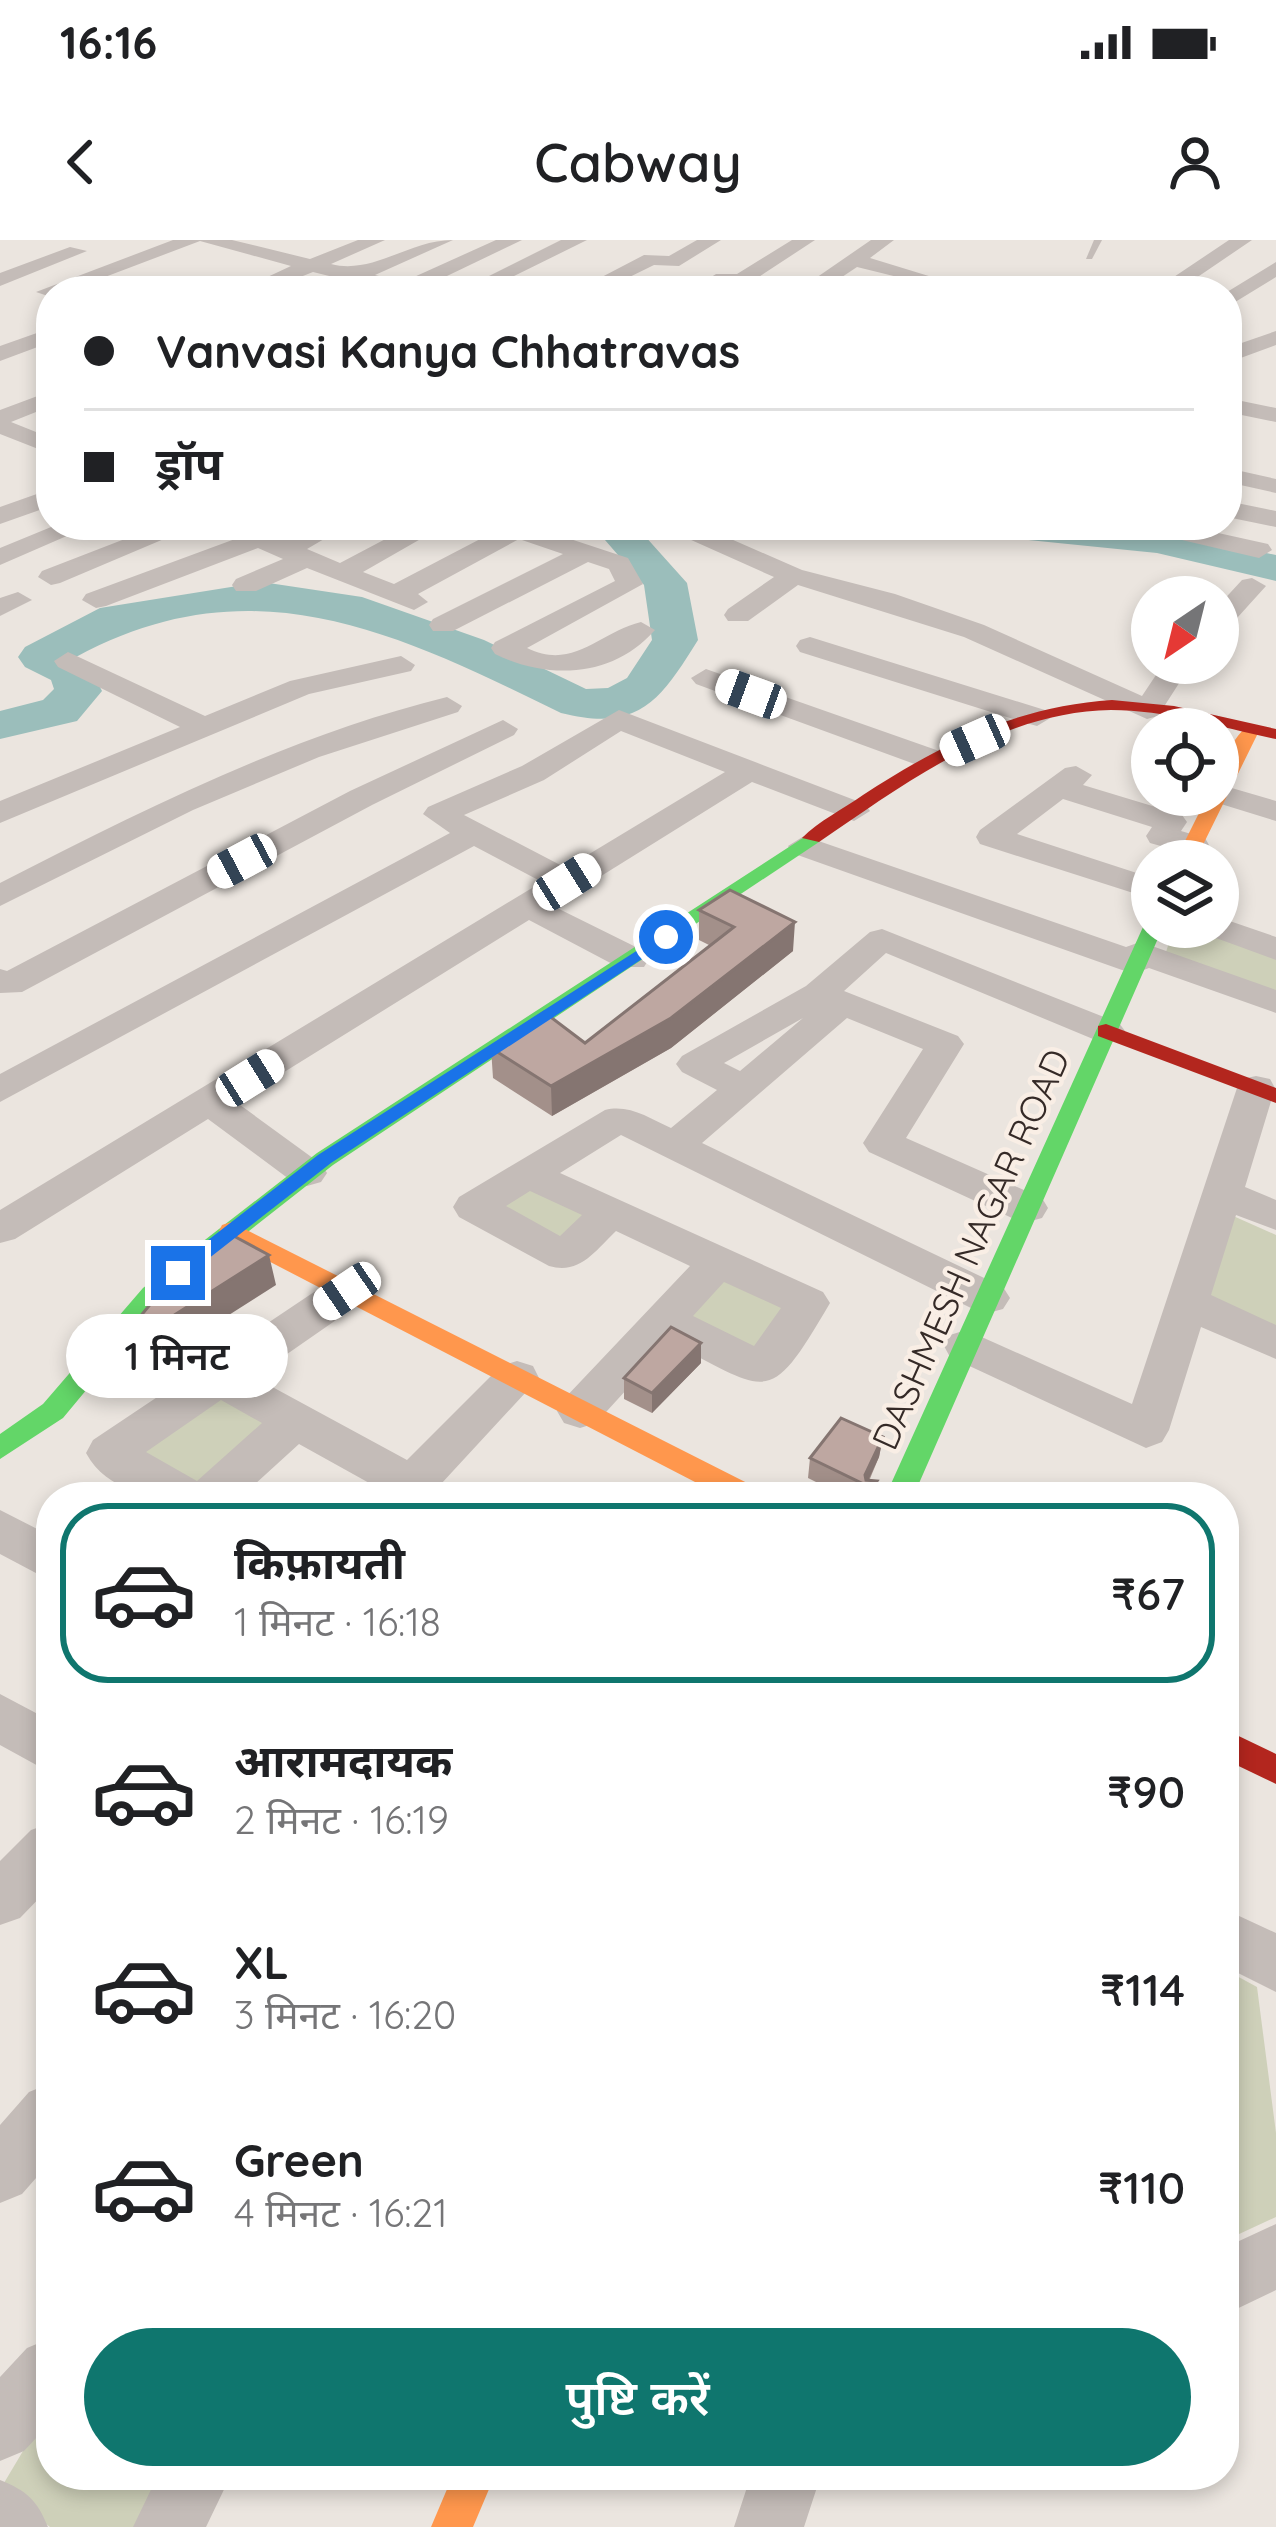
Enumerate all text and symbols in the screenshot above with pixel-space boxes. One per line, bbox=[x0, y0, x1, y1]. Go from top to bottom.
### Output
text: 16:16 bbox=[60, 14, 157, 70]
text: Cabway bbox=[534, 128, 742, 196]
icon: back bbox=[48, 129, 114, 195]
icon: person bbox=[1162, 129, 1228, 195]
text: Vanvasi Kanya Chhatravas bbox=[156, 323, 740, 379]
text: ड्रॉप bbox=[156, 435, 223, 491]
north arrow bbox=[1131, 576, 1239, 684]
map controls bbox=[1131, 576, 1239, 948]
car bbox=[711, 665, 791, 723]
button: locate bbox=[1131, 708, 1239, 816]
car bbox=[935, 709, 1015, 771]
car bbox=[202, 828, 282, 894]
button: layers bbox=[1131, 840, 1239, 948]
car bbox=[527, 848, 607, 916]
route start bbox=[639, 910, 693, 964]
street label: DASHMESH NAGAR ROAD bbox=[861, 1042, 1079, 1456]
car bbox=[210, 1044, 290, 1112]
route end bbox=[151, 1246, 205, 1300]
car bbox=[307, 1256, 387, 1326]
callout: 1 मिनट bbox=[67, 1315, 289, 1399]
text: 1 मिनट bbox=[125, 1331, 229, 1380]
text: किफ़ायती bbox=[234, 1534, 405, 1590]
icon: car bbox=[90, 1539, 198, 1647]
text: ₹67 bbox=[1111, 1565, 1185, 1621]
text: 1 मिनट · 16:18 bbox=[234, 1597, 441, 1646]
text: आरामदायक bbox=[234, 1732, 452, 1788]
icon: car bbox=[90, 1737, 198, 1845]
text: ₹90 bbox=[1107, 1763, 1185, 1819]
text: 2 मिनट · 16:19 bbox=[234, 1795, 449, 1844]
text: XL bbox=[234, 1934, 289, 1990]
icon: car bbox=[90, 1935, 198, 2043]
text: ₹114 bbox=[1100, 1961, 1185, 2017]
text: 3 मिनट · 16:20 bbox=[234, 1990, 456, 2039]
text: Green bbox=[234, 2132, 364, 2188]
icon: car bbox=[90, 2133, 198, 2241]
text: ₹110 bbox=[1098, 2159, 1185, 2215]
text: 4 मिनट · 16:21 bbox=[234, 2188, 448, 2237]
button: पुष्टि करें bbox=[84, 2328, 1191, 2466]

